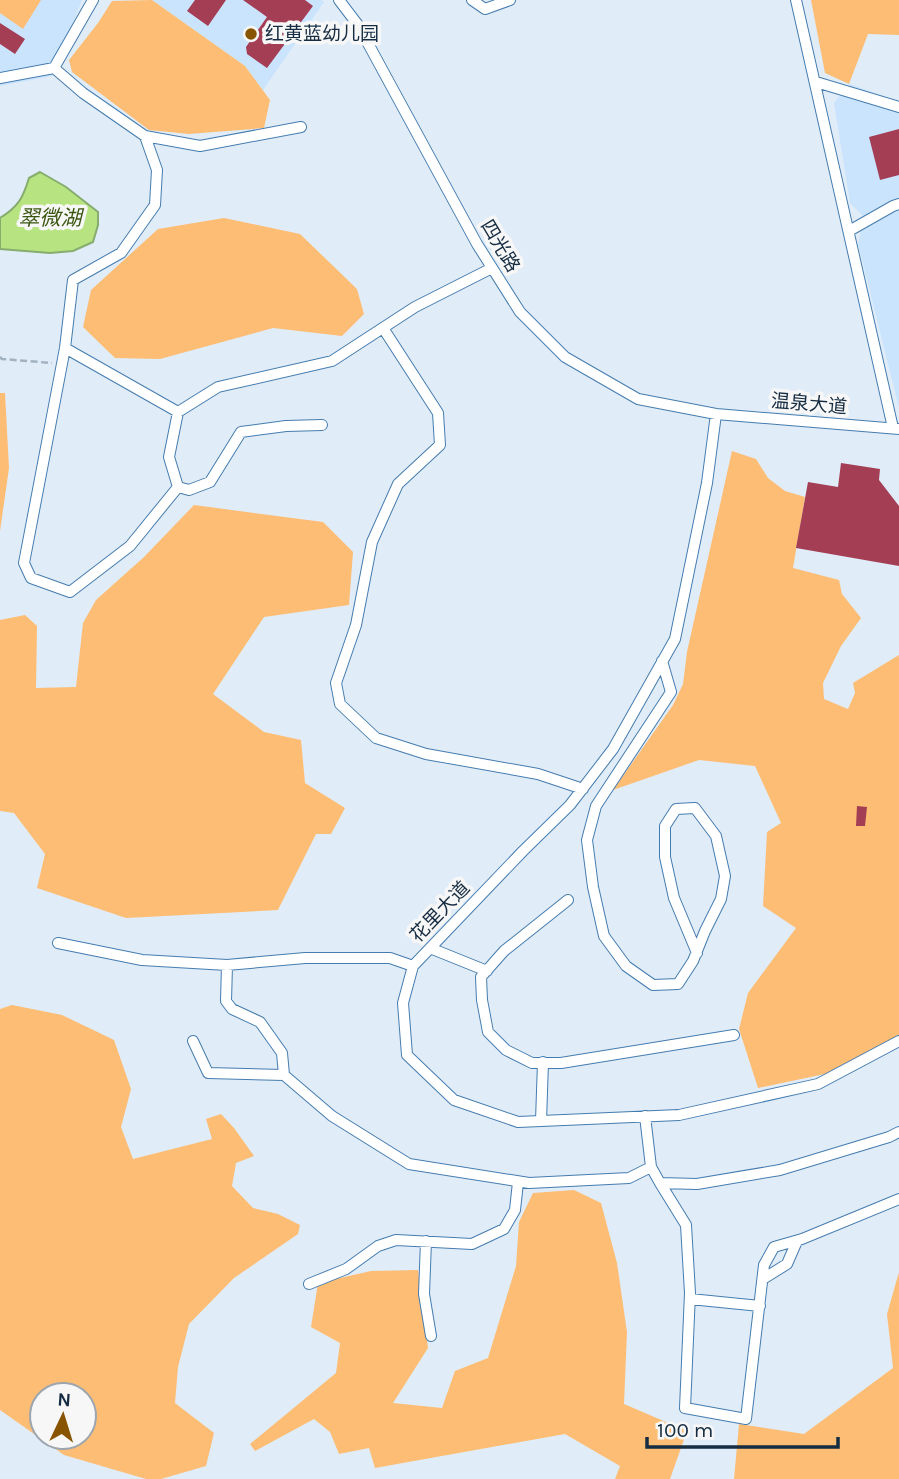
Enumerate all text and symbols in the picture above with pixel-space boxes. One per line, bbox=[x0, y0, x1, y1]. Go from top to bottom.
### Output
place label: 红黄蓝幼儿园 bbox=[265, 23, 379, 45]
marker: 红黄蓝幼儿园 bbox=[243, 26, 259, 42]
water label: 翠微湖 bbox=[19, 206, 84, 230]
street label: 四光路 bbox=[476, 216, 524, 276]
street label: 温泉大道 bbox=[770, 390, 848, 418]
street label: 花里大道 bbox=[406, 877, 474, 947]
north arrow bbox=[28, 1381, 98, 1451]
text: N bbox=[57, 1389, 72, 1411]
scale bar bbox=[647, 1406, 838, 1450]
text: 100 m bbox=[657, 1418, 714, 1442]

